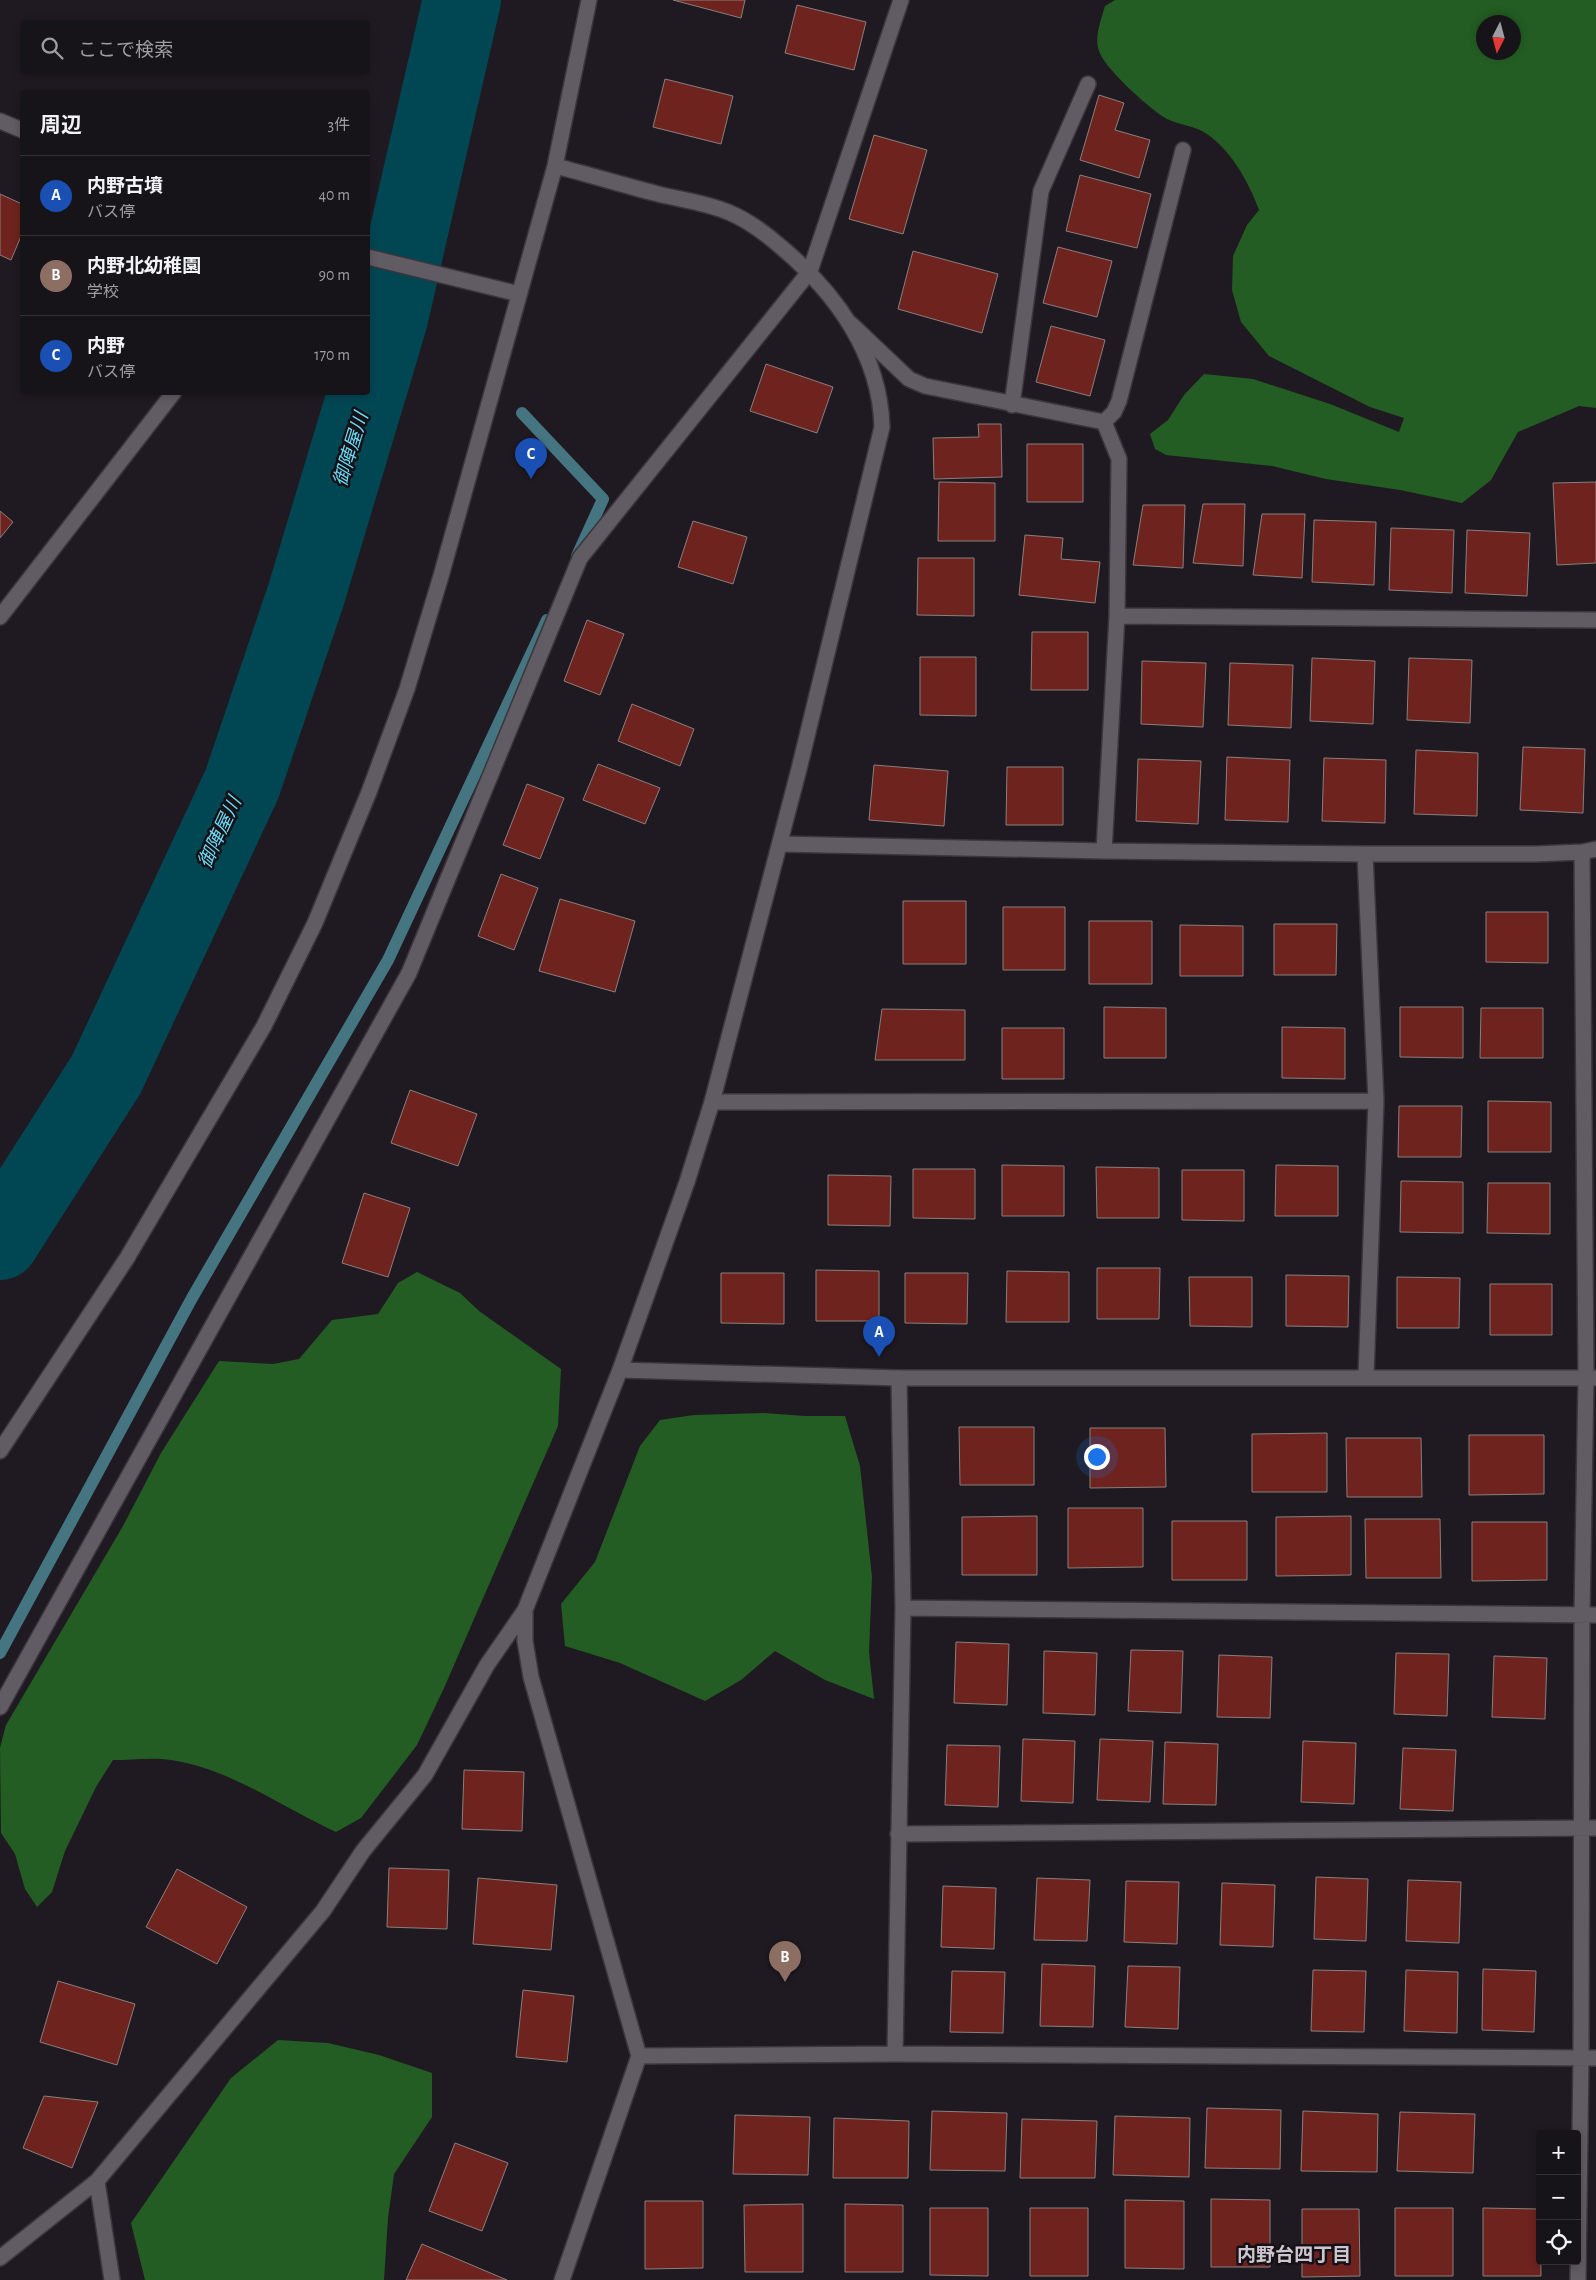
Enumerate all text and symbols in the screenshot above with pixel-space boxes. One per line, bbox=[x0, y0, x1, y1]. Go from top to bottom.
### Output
north arrow bbox=[1476, 15, 1521, 60]
search box bbox=[20, 20, 370, 75]
icon: search bbox=[38, 34, 66, 62]
text: ここで検索 bbox=[78, 41, 173, 60]
text: 周辺 bbox=[40, 115, 82, 136]
text: 3件 bbox=[327, 117, 350, 133]
text: 内野古墳 bbox=[87, 177, 163, 196]
text: A bbox=[51, 187, 61, 203]
text: 40 m bbox=[318, 187, 350, 203]
text: バス停 bbox=[87, 204, 135, 220]
text: 内野北幼稚園 bbox=[87, 257, 201, 276]
text: B bbox=[51, 267, 61, 283]
text: 90 m bbox=[319, 267, 350, 283]
text: 学校 bbox=[87, 284, 119, 300]
text: 内野 bbox=[87, 337, 125, 356]
text: C bbox=[52, 347, 60, 363]
text: 170 m bbox=[314, 347, 350, 363]
text: バス停 bbox=[87, 364, 135, 380]
water label: 御陣屋川 bbox=[330, 408, 372, 489]
pin: C bbox=[515, 438, 547, 479]
water label: 御陣屋川 bbox=[195, 792, 246, 871]
pin: A bbox=[863, 1316, 895, 1357]
your location bbox=[1084, 1444, 1110, 1470]
pin: B bbox=[769, 1941, 801, 1982]
map controls bbox=[1536, 2130, 1581, 2265]
button: + bbox=[1536, 2130, 1581, 2175]
button: − bbox=[1536, 2175, 1581, 2220]
button: locate bbox=[1536, 2220, 1581, 2265]
district label: 内野台四丁目 bbox=[1237, 2244, 1351, 2265]

